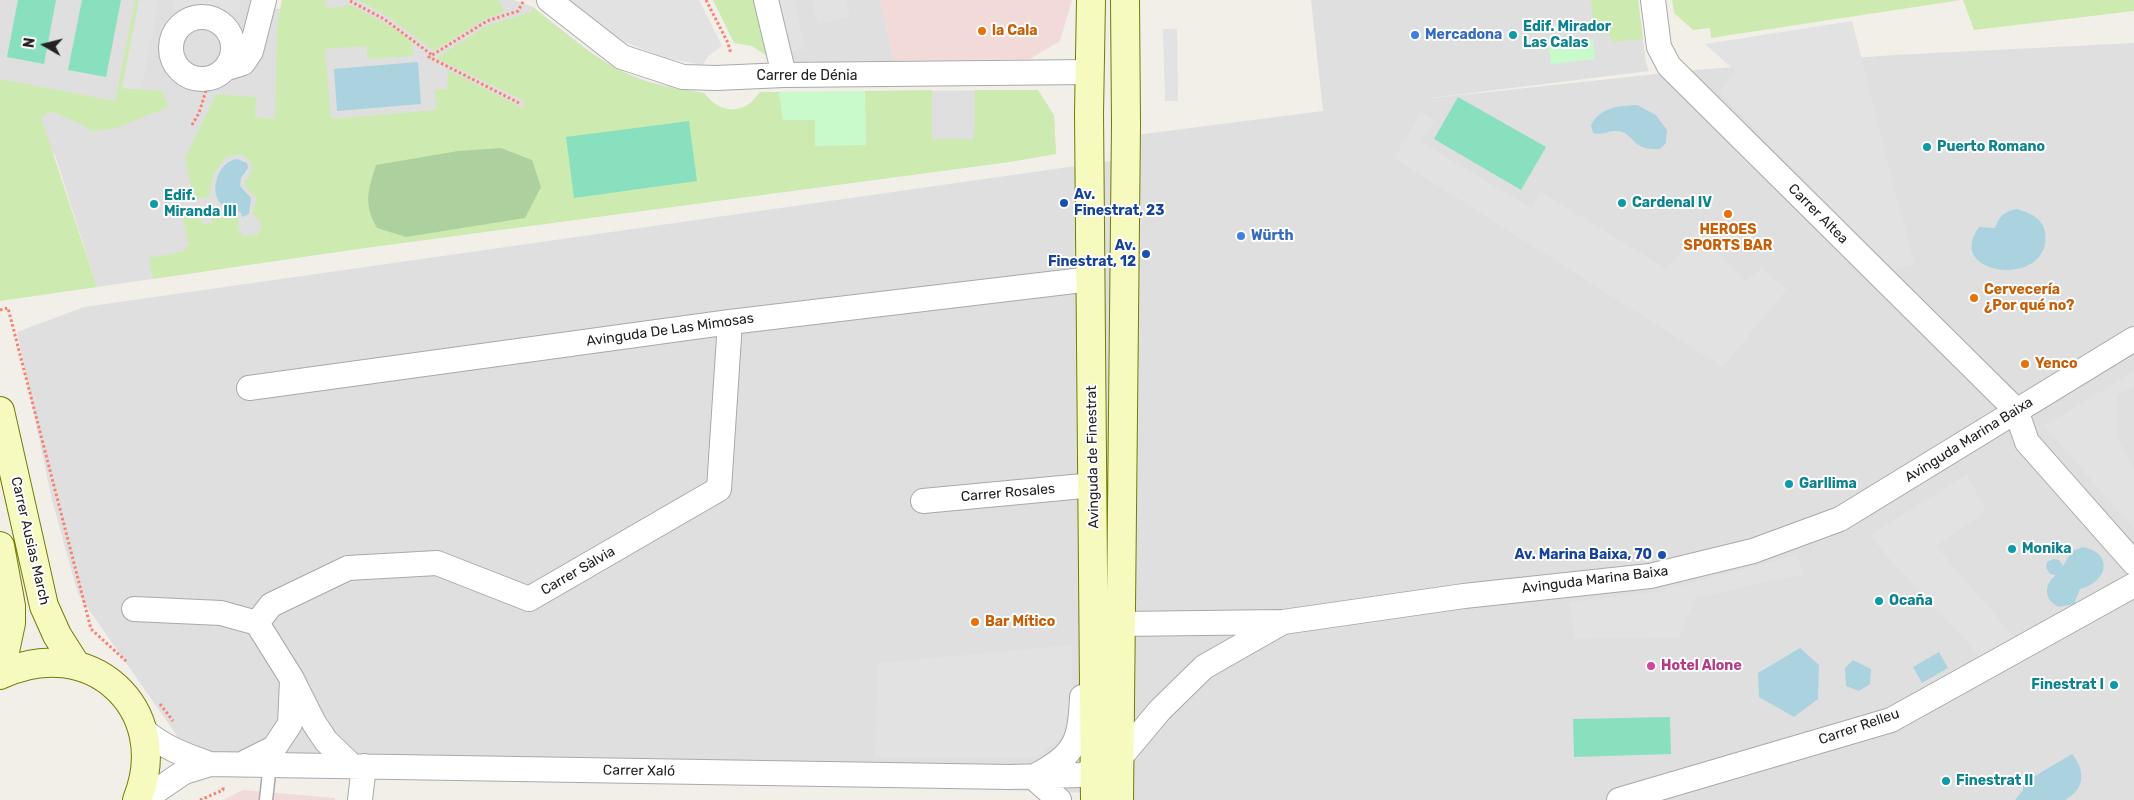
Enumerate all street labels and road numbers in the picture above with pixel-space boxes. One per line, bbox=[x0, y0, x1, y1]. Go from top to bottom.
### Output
street label: Carrer de Dénia bbox=[757, 68, 857, 84]
street label: Carrer Altea bbox=[1784, 180, 1852, 248]
street label: Avinguda De Las Mimosas bbox=[585, 310, 755, 350]
street label: Avinguda de Finestrat bbox=[1083, 385, 1103, 529]
street label: Avinguda Marina Baixa bbox=[1902, 394, 2036, 486]
street label: Carrer Ausias March bbox=[7, 475, 53, 607]
street label: Carrer Rosales bbox=[960, 481, 1056, 505]
street label: Carrer Sàlvia bbox=[538, 543, 618, 599]
street label: Avinguda Marina Baixa bbox=[1521, 563, 1669, 597]
street label: Carrer Relleu bbox=[1816, 705, 1902, 749]
street label: Carrer Xaló bbox=[603, 762, 675, 780]

